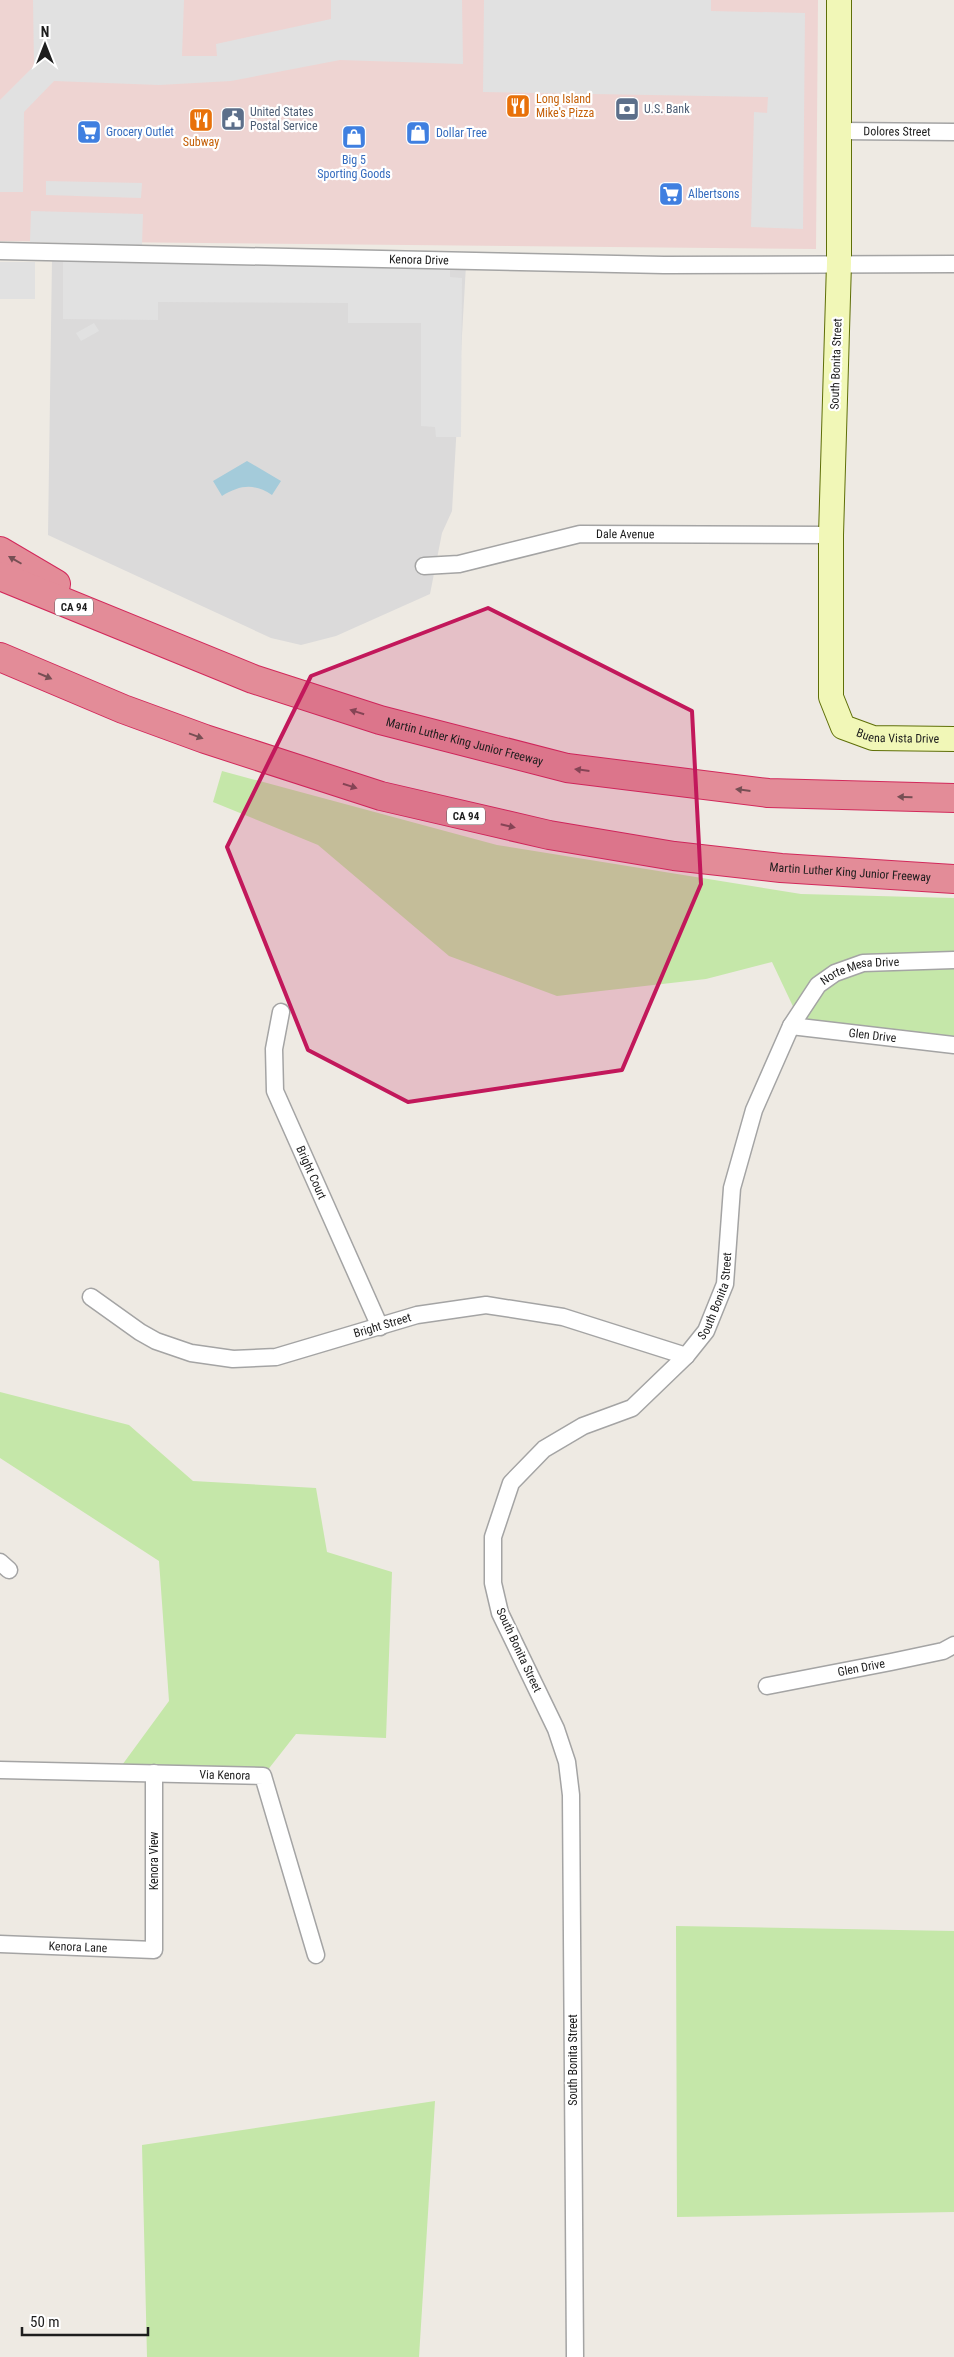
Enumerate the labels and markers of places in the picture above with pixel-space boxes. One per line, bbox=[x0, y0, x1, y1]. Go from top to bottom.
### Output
place label: Long Island Mike's Pizza bbox=[536, 92, 594, 120]
restaurant icon: Long Island Mike's Pizza bbox=[505, 93, 531, 119]
bank icon: U.S. Bank bbox=[614, 96, 640, 122]
place label: U.S. Bank bbox=[644, 102, 690, 116]
place label: United States Postal Service bbox=[250, 105, 318, 133]
public building icon: United States Postal Service bbox=[220, 106, 246, 132]
restaurant icon: Subway bbox=[188, 107, 214, 133]
supermarket icon: Grocery Outlet bbox=[76, 119, 102, 145]
shop icon: Dollar Tree bbox=[405, 120, 431, 146]
shop icon: Big 5 Sporting Goods bbox=[341, 124, 367, 150]
place label: Grocery Outlet bbox=[106, 125, 174, 139]
place label: Dollar Tree bbox=[436, 126, 487, 140]
place label: Subway bbox=[183, 135, 219, 149]
place label: Big 5 Sporting Goods bbox=[317, 153, 391, 181]
supermarket icon: Albertsons bbox=[658, 181, 684, 207]
place label: Albertsons bbox=[688, 187, 740, 201]

